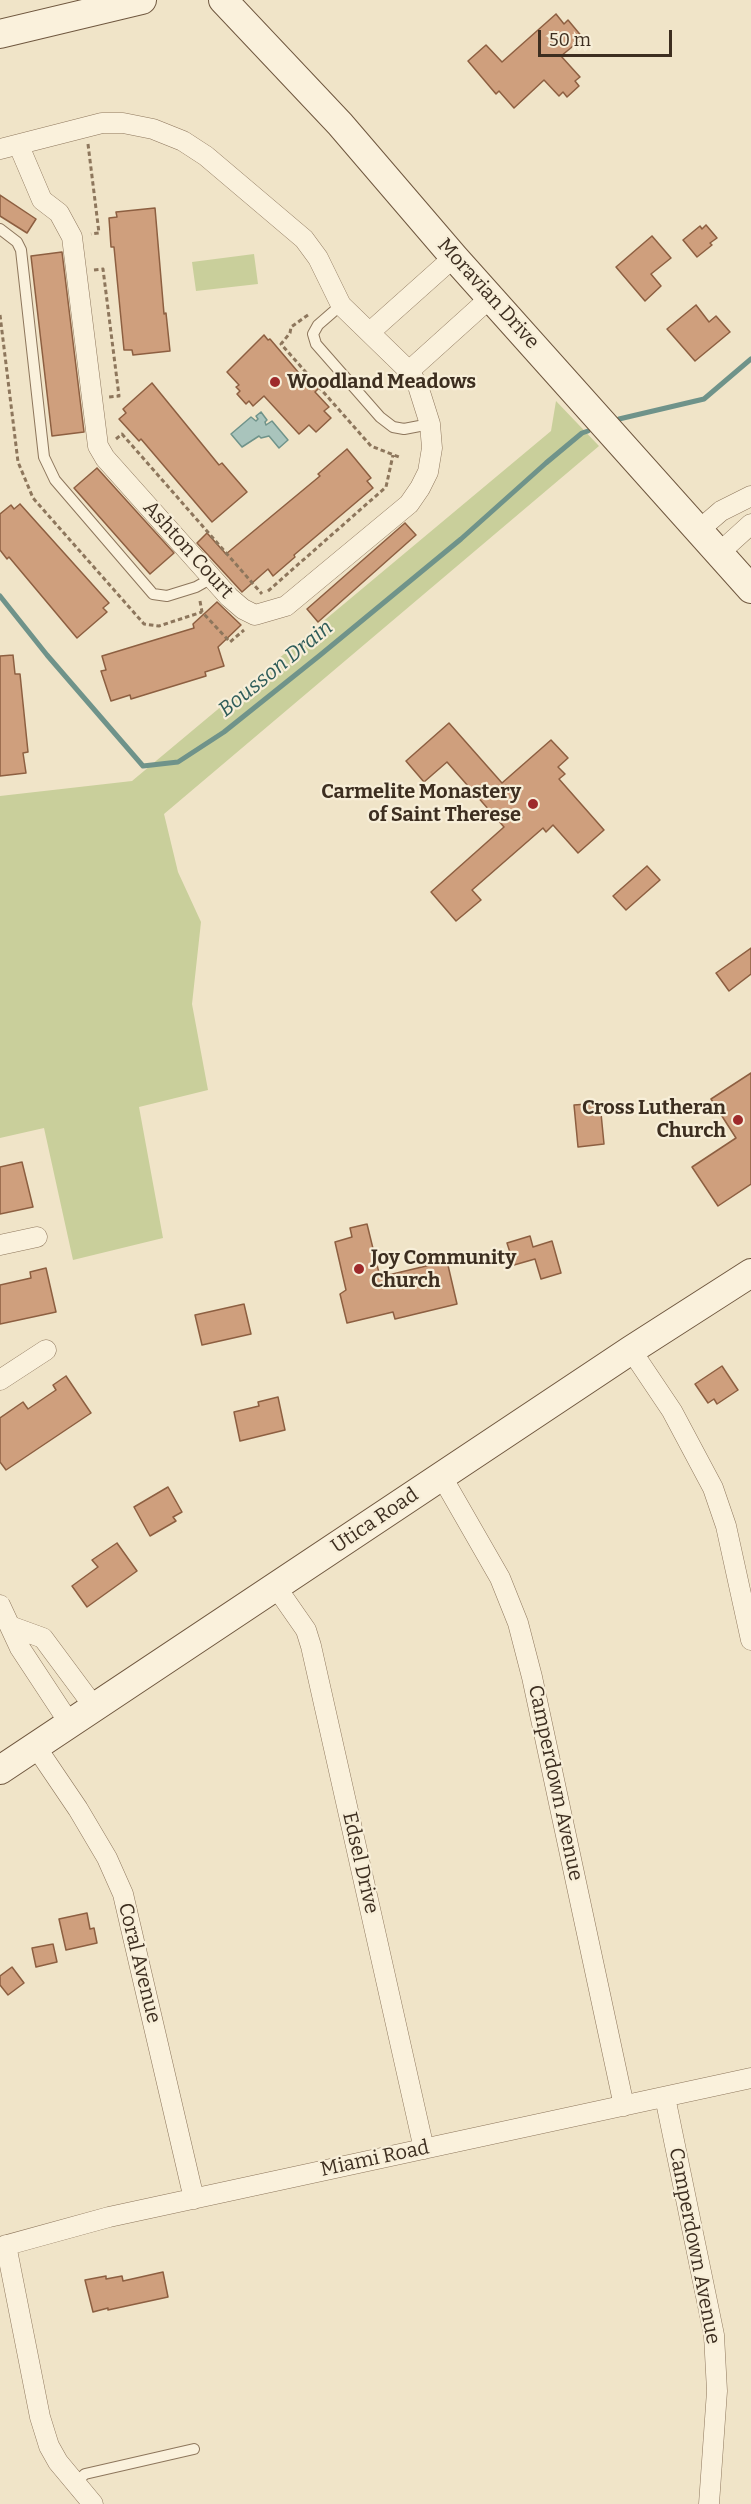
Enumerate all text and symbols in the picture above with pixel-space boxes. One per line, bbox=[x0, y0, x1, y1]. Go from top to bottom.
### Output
scale bar bbox=[541, 18, 674, 56]
text: 50 m bbox=[549, 29, 591, 51]
street label: Moravian Drive bbox=[432, 234, 544, 354]
place label: Woodland Meadows bbox=[287, 370, 476, 394]
marker: Woodland Meadows bbox=[268, 375, 282, 389]
street label: Ashton Court bbox=[138, 496, 238, 604]
water label: Bousson Drain bbox=[214, 615, 338, 723]
place label: Carmelite Monastery of Saint Therese bbox=[321, 780, 521, 827]
marker: Carmelite Monastery of Saint Therese bbox=[526, 797, 540, 811]
place label: Cross Lutheran Church bbox=[582, 1096, 726, 1143]
marker: Cross Lutheran Church bbox=[731, 1113, 745, 1127]
place label: Joy Community Church bbox=[371, 1246, 516, 1293]
marker: Joy Community Church bbox=[352, 1262, 366, 1276]
street label: Utica Road bbox=[327, 1483, 423, 1559]
street label: Camperdown Avenue bbox=[523, 1683, 587, 1883]
street label: Edsel Drive bbox=[337, 1810, 383, 1916]
street label: Coral Avenue bbox=[112, 1900, 166, 2026]
street label: Miami Road bbox=[318, 2136, 432, 2182]
street label: Camperdown Avenue bbox=[663, 2146, 725, 2346]

